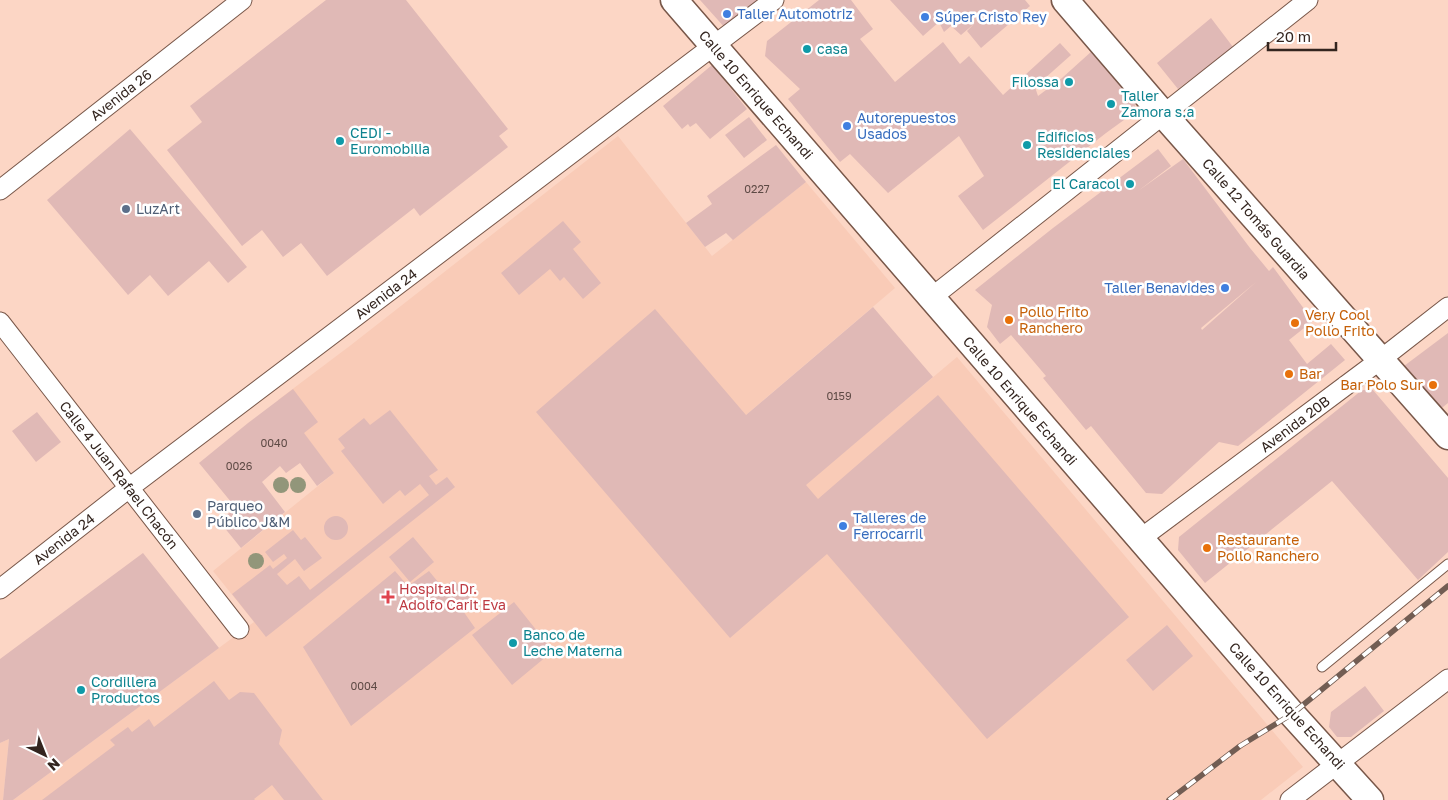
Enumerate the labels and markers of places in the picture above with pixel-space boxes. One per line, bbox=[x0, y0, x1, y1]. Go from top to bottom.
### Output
place label: Taller Automotriz bbox=[737, 5, 853, 22]
marker: Taller Automotriz bbox=[721, 8, 733, 20]
place label: Súper Cristo Rey bbox=[935, 8, 1047, 25]
marker: Súper Cristo Rey bbox=[919, 11, 931, 23]
place label: casa bbox=[817, 40, 848, 57]
marker: casa bbox=[801, 43, 813, 55]
place label: Filossa bbox=[1011, 73, 1059, 90]
marker: Filossa bbox=[1063, 76, 1075, 88]
place label: Taller Zamora s.a bbox=[1121, 87, 1194, 120]
marker: Taller Zamora s.a bbox=[1105, 98, 1117, 110]
place label: Autorepuestos Usados bbox=[857, 109, 956, 142]
marker: Autorepuestos Usados bbox=[841, 120, 853, 132]
place label: CEDI - Euromobilia bbox=[350, 124, 430, 157]
place label: Edificios Residenciales bbox=[1037, 128, 1130, 161]
marker: CEDI - Euromobilia bbox=[334, 135, 346, 147]
marker: Edificios Residenciales bbox=[1021, 139, 1033, 151]
place label: El Caracol bbox=[1052, 175, 1120, 192]
marker: El Caracol bbox=[1124, 178, 1136, 190]
place label: LuzArt bbox=[136, 200, 180, 217]
marker: LuzArt bbox=[120, 203, 132, 215]
place label: Taller Benavides bbox=[1104, 279, 1215, 296]
marker: Taller Benavides bbox=[1219, 282, 1231, 294]
place label: Pollo Frito Ranchero bbox=[1019, 303, 1089, 336]
place label: Very Cool Pollo Frito bbox=[1305, 306, 1375, 339]
marker: Pollo Frito Ranchero bbox=[1003, 314, 1015, 326]
marker: Very Cool Pollo Frito bbox=[1289, 317, 1301, 329]
place label: Bar bbox=[1299, 365, 1322, 382]
marker: Bar bbox=[1283, 368, 1295, 380]
place label: Bar Polo Sur bbox=[1340, 376, 1424, 393]
marker: Bar Polo Sur bbox=[1427, 379, 1439, 391]
place label: Parqueo Público J&M bbox=[207, 497, 290, 530]
marker: Parqueo Público J&M bbox=[191, 508, 203, 520]
place label: Talleres de Ferrocarril bbox=[853, 509, 926, 542]
marker: Talleres de Ferrocarril bbox=[837, 520, 849, 532]
place label: Restaurante Pollo Ranchero bbox=[1217, 531, 1319, 564]
marker: Restaurante Pollo Ranchero bbox=[1201, 542, 1213, 554]
place label: Hospital Dr. Adolfo Carit Eva bbox=[399, 580, 506, 613]
marker: Hospital Dr. Adolfo Carit Eva bbox=[381, 590, 395, 604]
place label: Banco de Leche Materna bbox=[523, 626, 622, 659]
marker: Banco de Leche Materna bbox=[507, 637, 519, 649]
place label: Cordillera Productos bbox=[91, 673, 160, 706]
marker: Cordillera Productos bbox=[75, 684, 87, 696]

